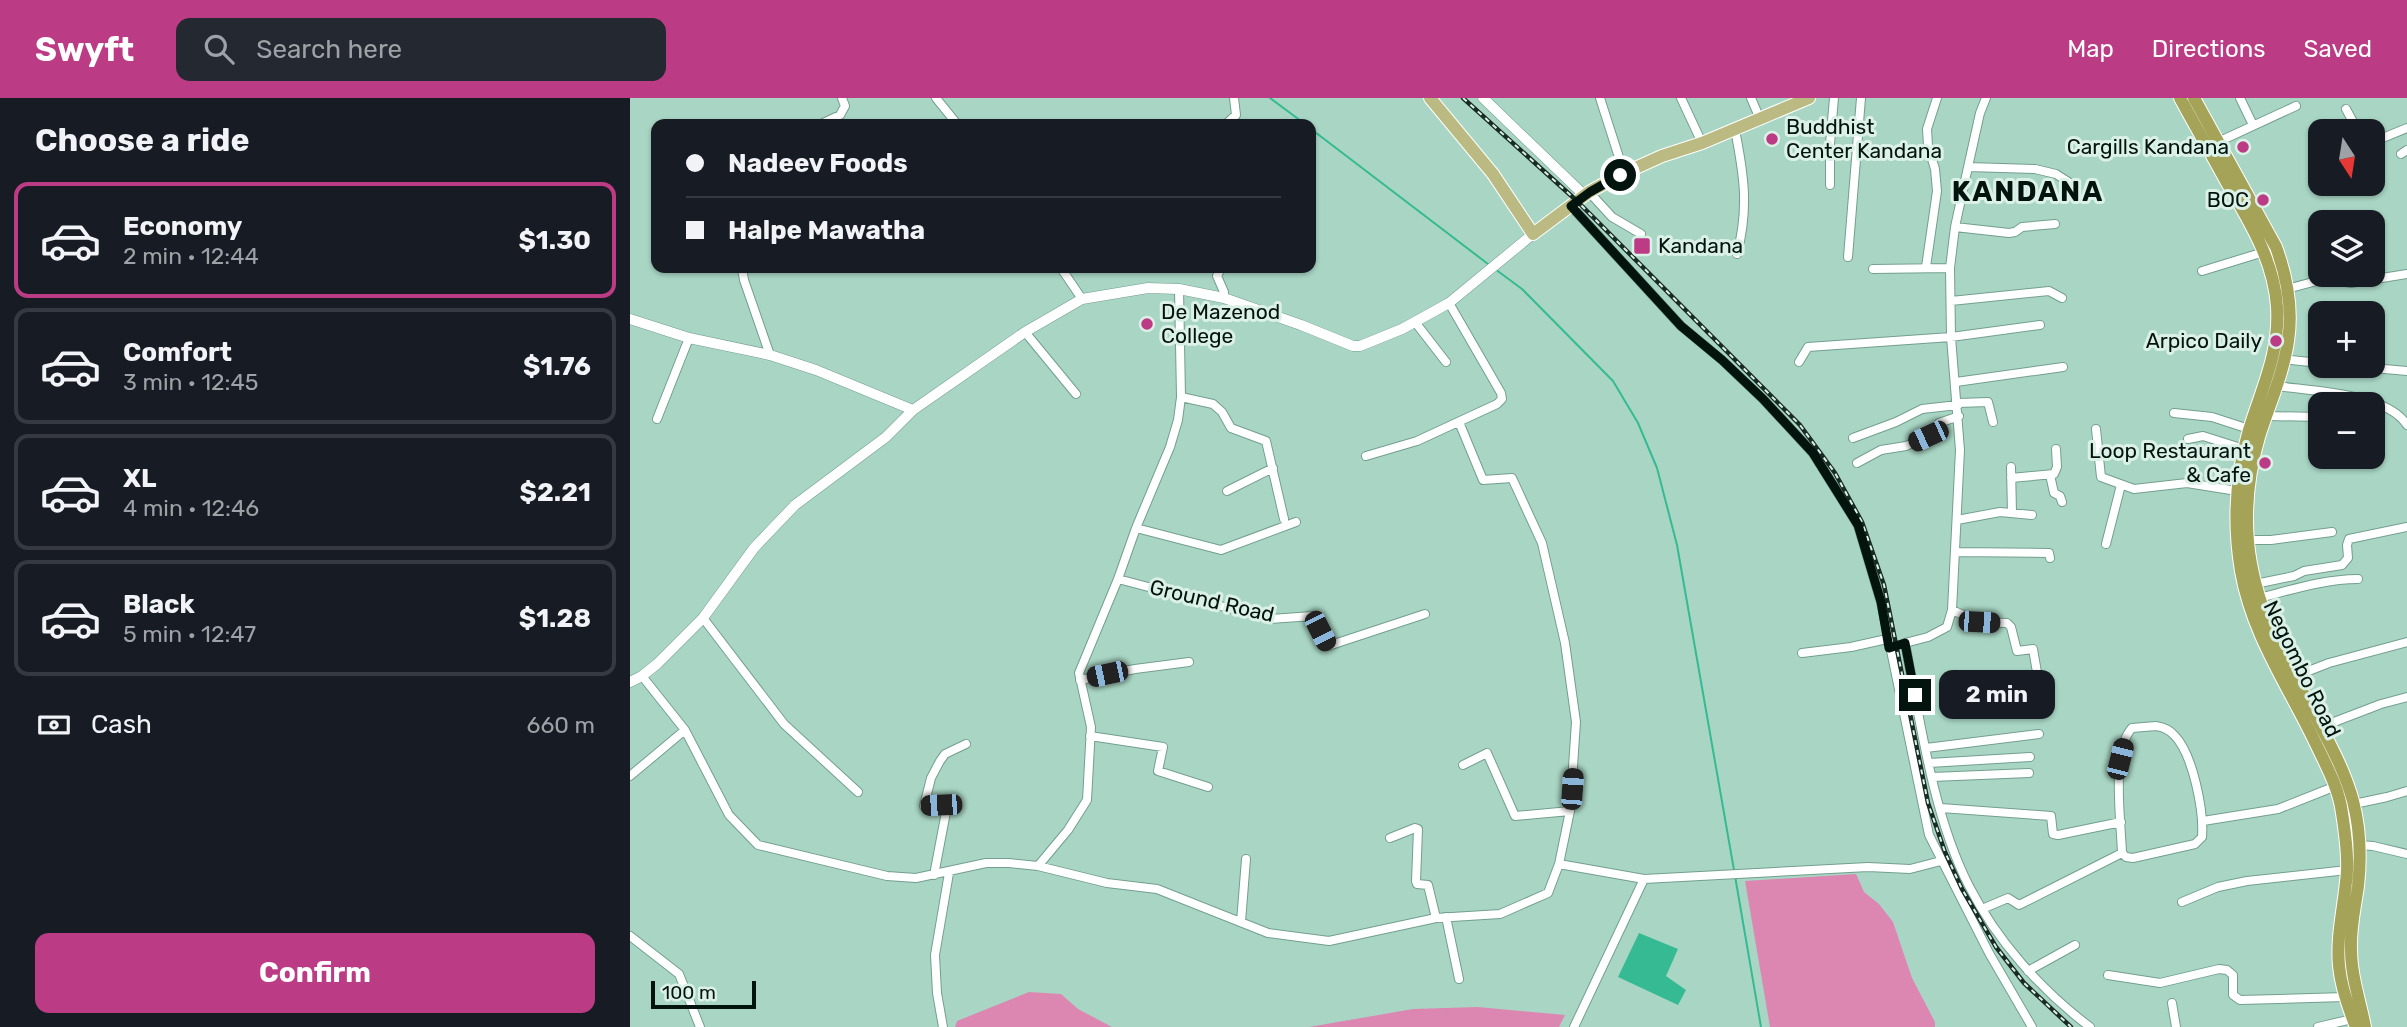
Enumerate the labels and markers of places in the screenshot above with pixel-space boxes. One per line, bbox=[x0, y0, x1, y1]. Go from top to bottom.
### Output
place label: Buddhist Center Kandana bbox=[1786, 114, 1942, 163]
marker: Buddhist Center Kandana bbox=[1764, 131, 1780, 147]
place label: Cargills Kandana bbox=[2067, 134, 2229, 159]
marker: Cargills Kandana bbox=[2235, 139, 2251, 155]
place label: BOC bbox=[2207, 187, 2249, 212]
marker: BOC bbox=[2255, 192, 2271, 208]
place label: Kandana bbox=[1658, 233, 1743, 258]
marker: Kandana bbox=[1632, 236, 1652, 256]
place label: De Mazenod College bbox=[1161, 299, 1280, 348]
marker: De Mazenod College bbox=[1139, 316, 1155, 332]
place label: Arpico Daily bbox=[2146, 328, 2262, 353]
marker: Arpico Daily bbox=[2268, 333, 2284, 349]
place label: Loop Restaurant & Cafe bbox=[2089, 438, 2251, 487]
marker: Loop Restaurant & Cafe bbox=[2257, 455, 2273, 471]

